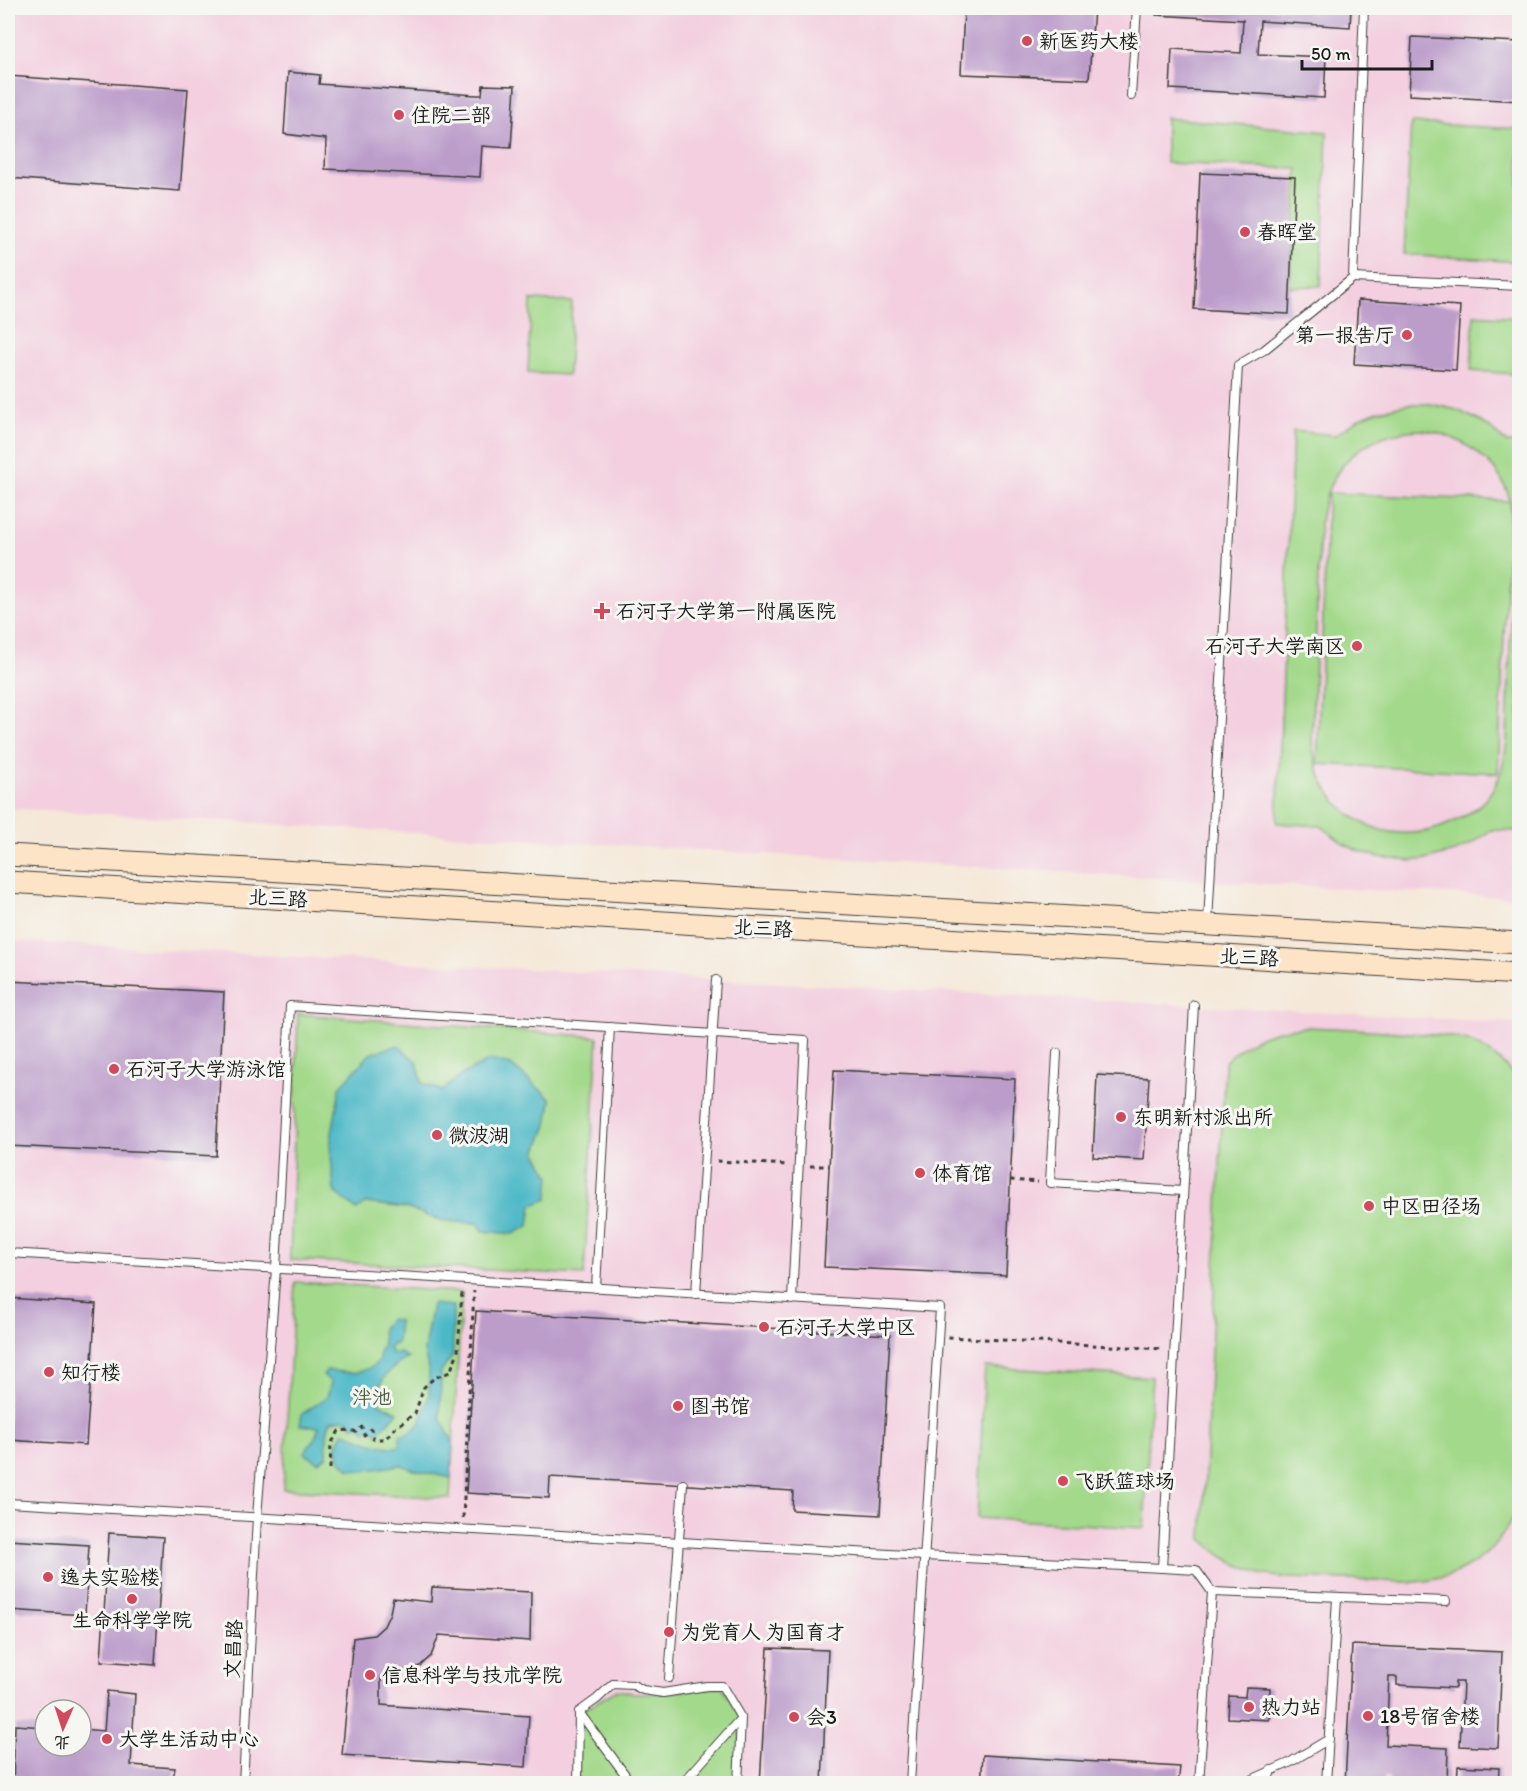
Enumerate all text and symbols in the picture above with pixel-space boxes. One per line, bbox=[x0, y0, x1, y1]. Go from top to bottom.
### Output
place label: 新医药大楼 bbox=[1039, 29, 1139, 53]
scale bar bbox=[1302, 33, 1432, 71]
marker: 新医药大楼 bbox=[1020, 34, 1034, 48]
text: 50 m bbox=[1311, 43, 1351, 65]
place label: 住院二部 bbox=[411, 103, 491, 127]
marker: 住院二部 bbox=[392, 108, 406, 122]
place label: 春晖堂 bbox=[1257, 220, 1317, 244]
marker: 春晖堂 bbox=[1238, 225, 1252, 239]
place label: 第一报告厅 bbox=[1295, 323, 1395, 347]
marker: 第一报告厅 bbox=[1400, 328, 1414, 342]
place label: 石河子大学第一附属医院 bbox=[616, 599, 836, 623]
marker: 石河子大学第一附属医院 bbox=[593, 602, 611, 620]
place label: 石河子大学南区 bbox=[1205, 634, 1345, 658]
marker: 石河子大学南区 bbox=[1350, 639, 1364, 653]
street label: 北三路 bbox=[247, 884, 310, 912]
street label: 北三路 bbox=[732, 914, 795, 942]
street label: 北三路 bbox=[1218, 943, 1281, 971]
place label: 石河子大学游泳馆 bbox=[126, 1057, 286, 1081]
marker: 石河子大学游泳馆 bbox=[107, 1062, 121, 1076]
place label: 东明新村派出所 bbox=[1133, 1105, 1273, 1129]
marker: 东明新村派出所 bbox=[1114, 1110, 1128, 1124]
place label: 微波湖 bbox=[449, 1123, 509, 1147]
marker: 微波湖 bbox=[430, 1128, 444, 1142]
place label: 体育馆 bbox=[932, 1161, 992, 1185]
marker: 体育馆 bbox=[913, 1166, 927, 1180]
place label: 中区田径场 bbox=[1381, 1194, 1481, 1218]
marker: 中区田径场 bbox=[1362, 1199, 1376, 1213]
place label: 石河子大学中区 bbox=[776, 1315, 916, 1339]
marker: 石河子大学中区 bbox=[757, 1320, 771, 1334]
place label: 知行楼 bbox=[61, 1360, 121, 1384]
marker: 知行楼 bbox=[42, 1365, 56, 1379]
park label: 泮池 bbox=[352, 1385, 392, 1409]
place label: 图书馆 bbox=[690, 1394, 750, 1418]
marker: 图书馆 bbox=[671, 1399, 685, 1413]
place label: 飞跃篮球场 bbox=[1075, 1469, 1175, 1493]
marker: 飞跃篮球场 bbox=[1056, 1474, 1070, 1488]
place label: 逸夫实验楼 bbox=[60, 1565, 160, 1589]
marker: 逸夫实验楼 bbox=[41, 1570, 55, 1584]
marker: 生命科学学院 bbox=[125, 1592, 139, 1606]
place label: 生命科学学院 bbox=[72, 1608, 192, 1632]
street label: 文昌路 bbox=[219, 1617, 247, 1680]
place label: 为党育人 为国育才 bbox=[681, 1620, 846, 1644]
marker: 为党育人 为国育才 bbox=[662, 1625, 676, 1639]
place label: 信息科学与技术学院 bbox=[382, 1663, 562, 1687]
marker: 信息科学与技术学院 bbox=[363, 1668, 377, 1682]
place label: 热力站 bbox=[1261, 1695, 1321, 1719]
north arrow bbox=[33, 1698, 93, 1758]
marker: 热力站 bbox=[1242, 1700, 1256, 1714]
place label: 18号宿舍楼 bbox=[1380, 1704, 1480, 1728]
place label: 会3 bbox=[806, 1705, 837, 1729]
marker: 18号宿舍楼 bbox=[1361, 1709, 1375, 1723]
marker: 会3 bbox=[787, 1710, 801, 1724]
place label: 大学生活动中心 bbox=[119, 1727, 259, 1751]
marker: 大学生活动中心 bbox=[100, 1732, 114, 1746]
text: 北 bbox=[54, 1733, 71, 1752]

